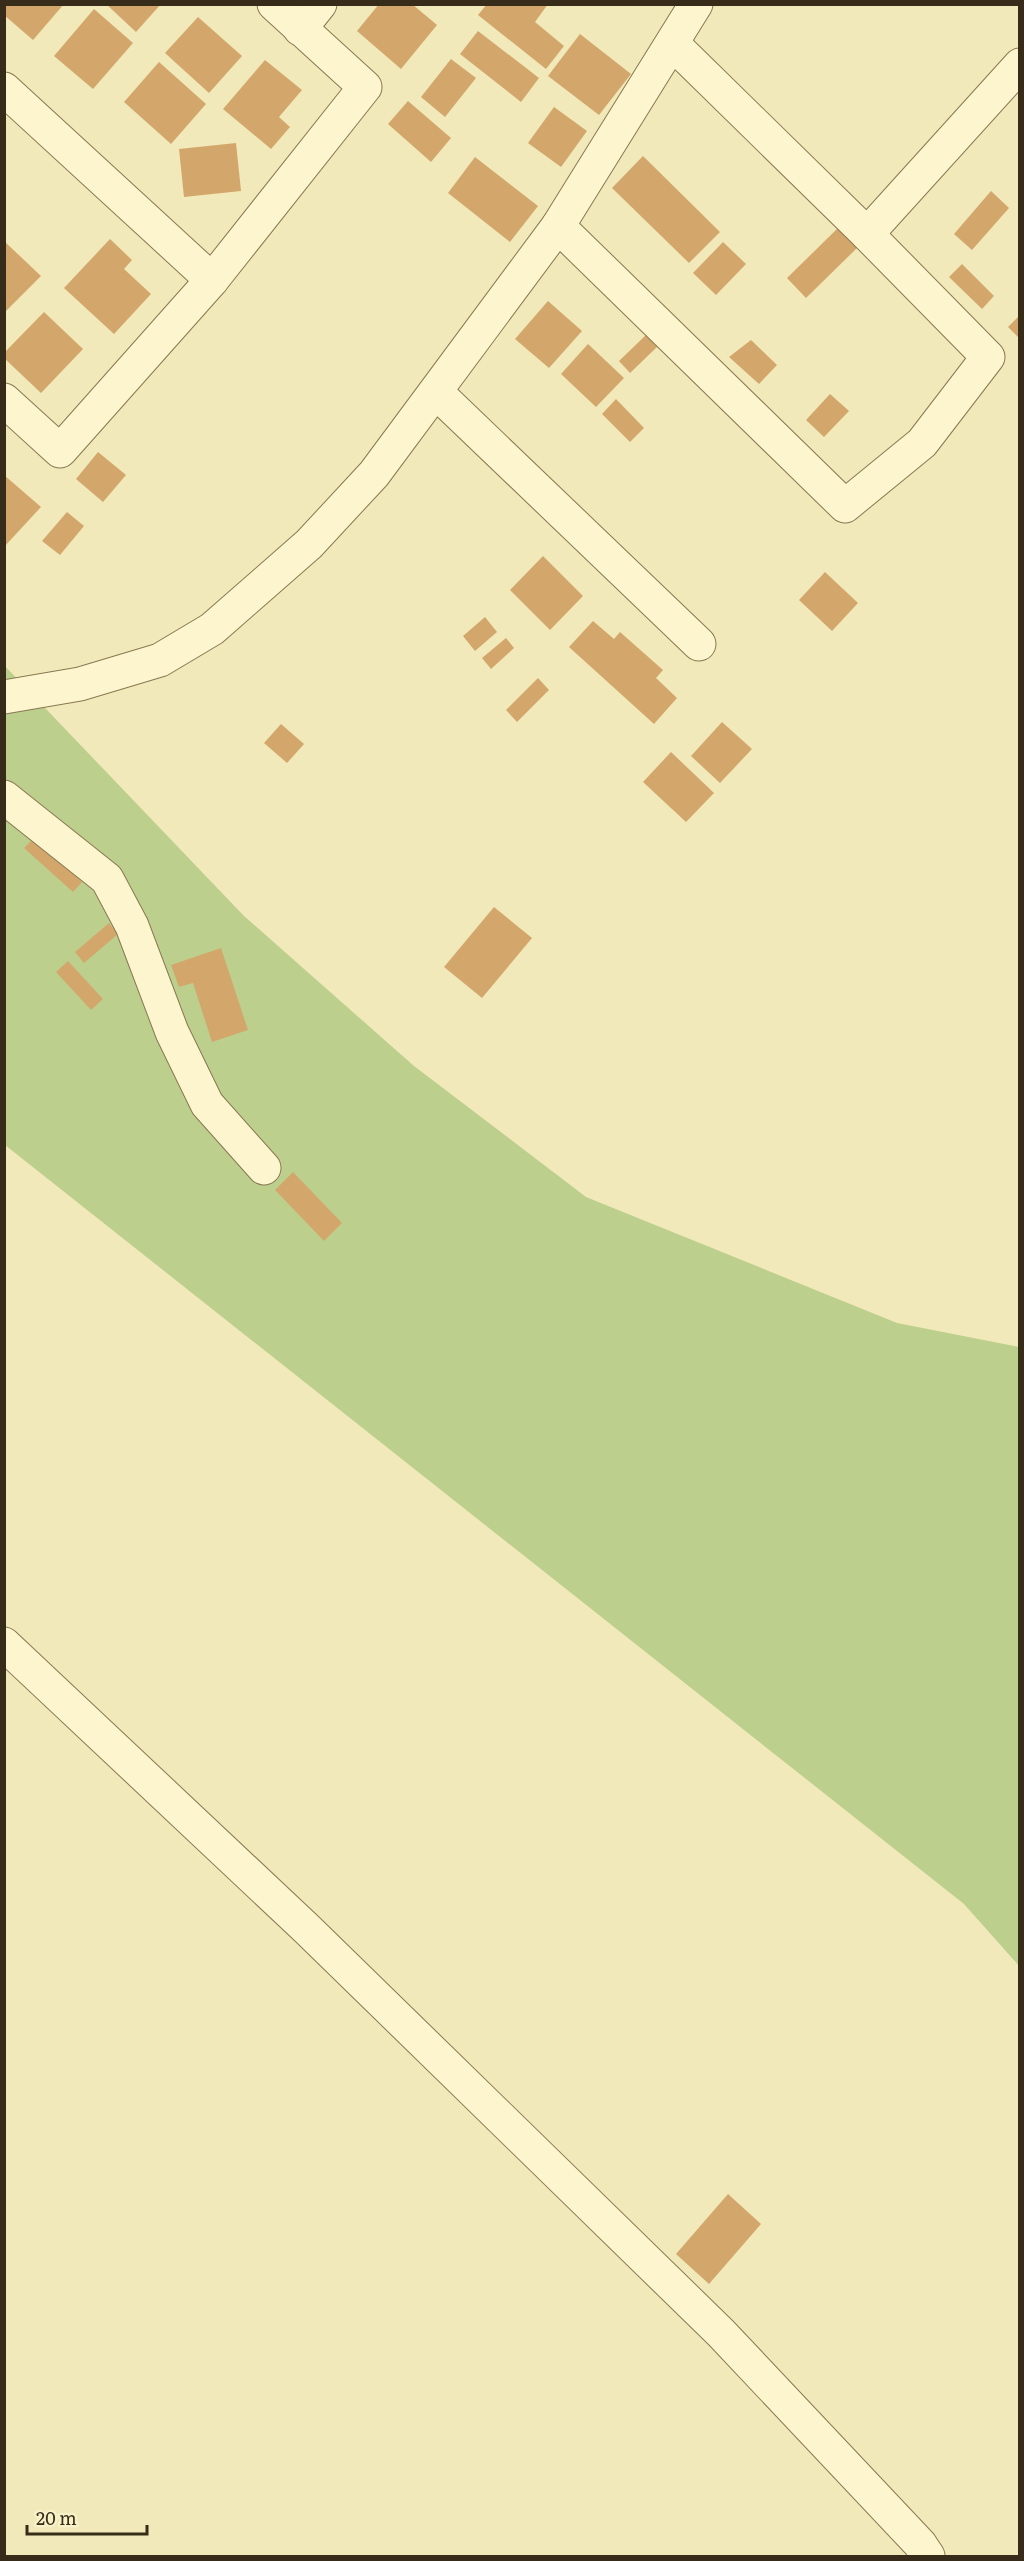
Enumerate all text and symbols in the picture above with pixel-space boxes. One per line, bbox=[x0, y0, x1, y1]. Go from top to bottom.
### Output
scale bar bbox=[27, 2498, 147, 2536]
text: 20 m bbox=[36, 2504, 77, 2531]

